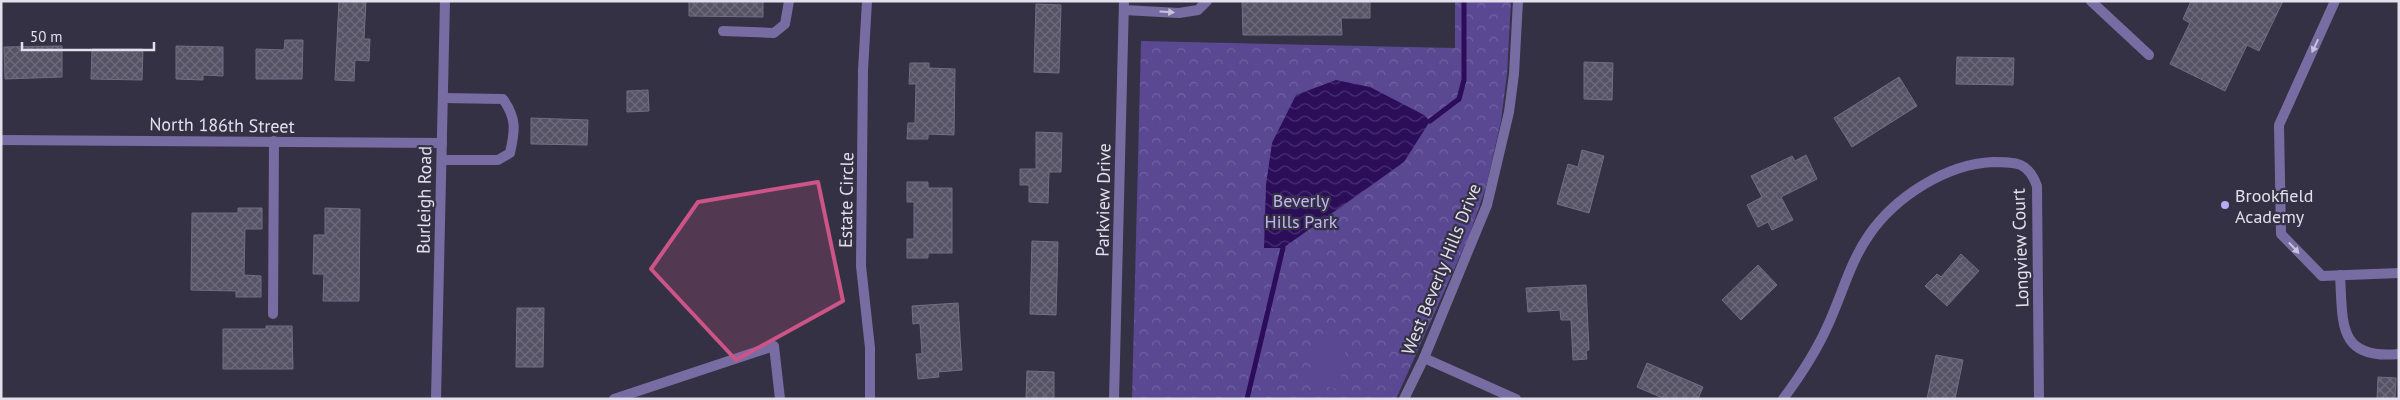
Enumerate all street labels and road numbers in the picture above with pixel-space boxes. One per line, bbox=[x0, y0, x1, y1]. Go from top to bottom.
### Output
street label: North 186th Street bbox=[149, 112, 295, 138]
street label: Parkview Drive bbox=[1091, 143, 1115, 257]
street label: Burleigh Road bbox=[412, 146, 436, 254]
street label: Estate Circle bbox=[834, 152, 858, 248]
street label: West Beverly Hills Drive bbox=[1396, 180, 1486, 358]
street label: Longview Court bbox=[2006, 188, 2034, 308]

